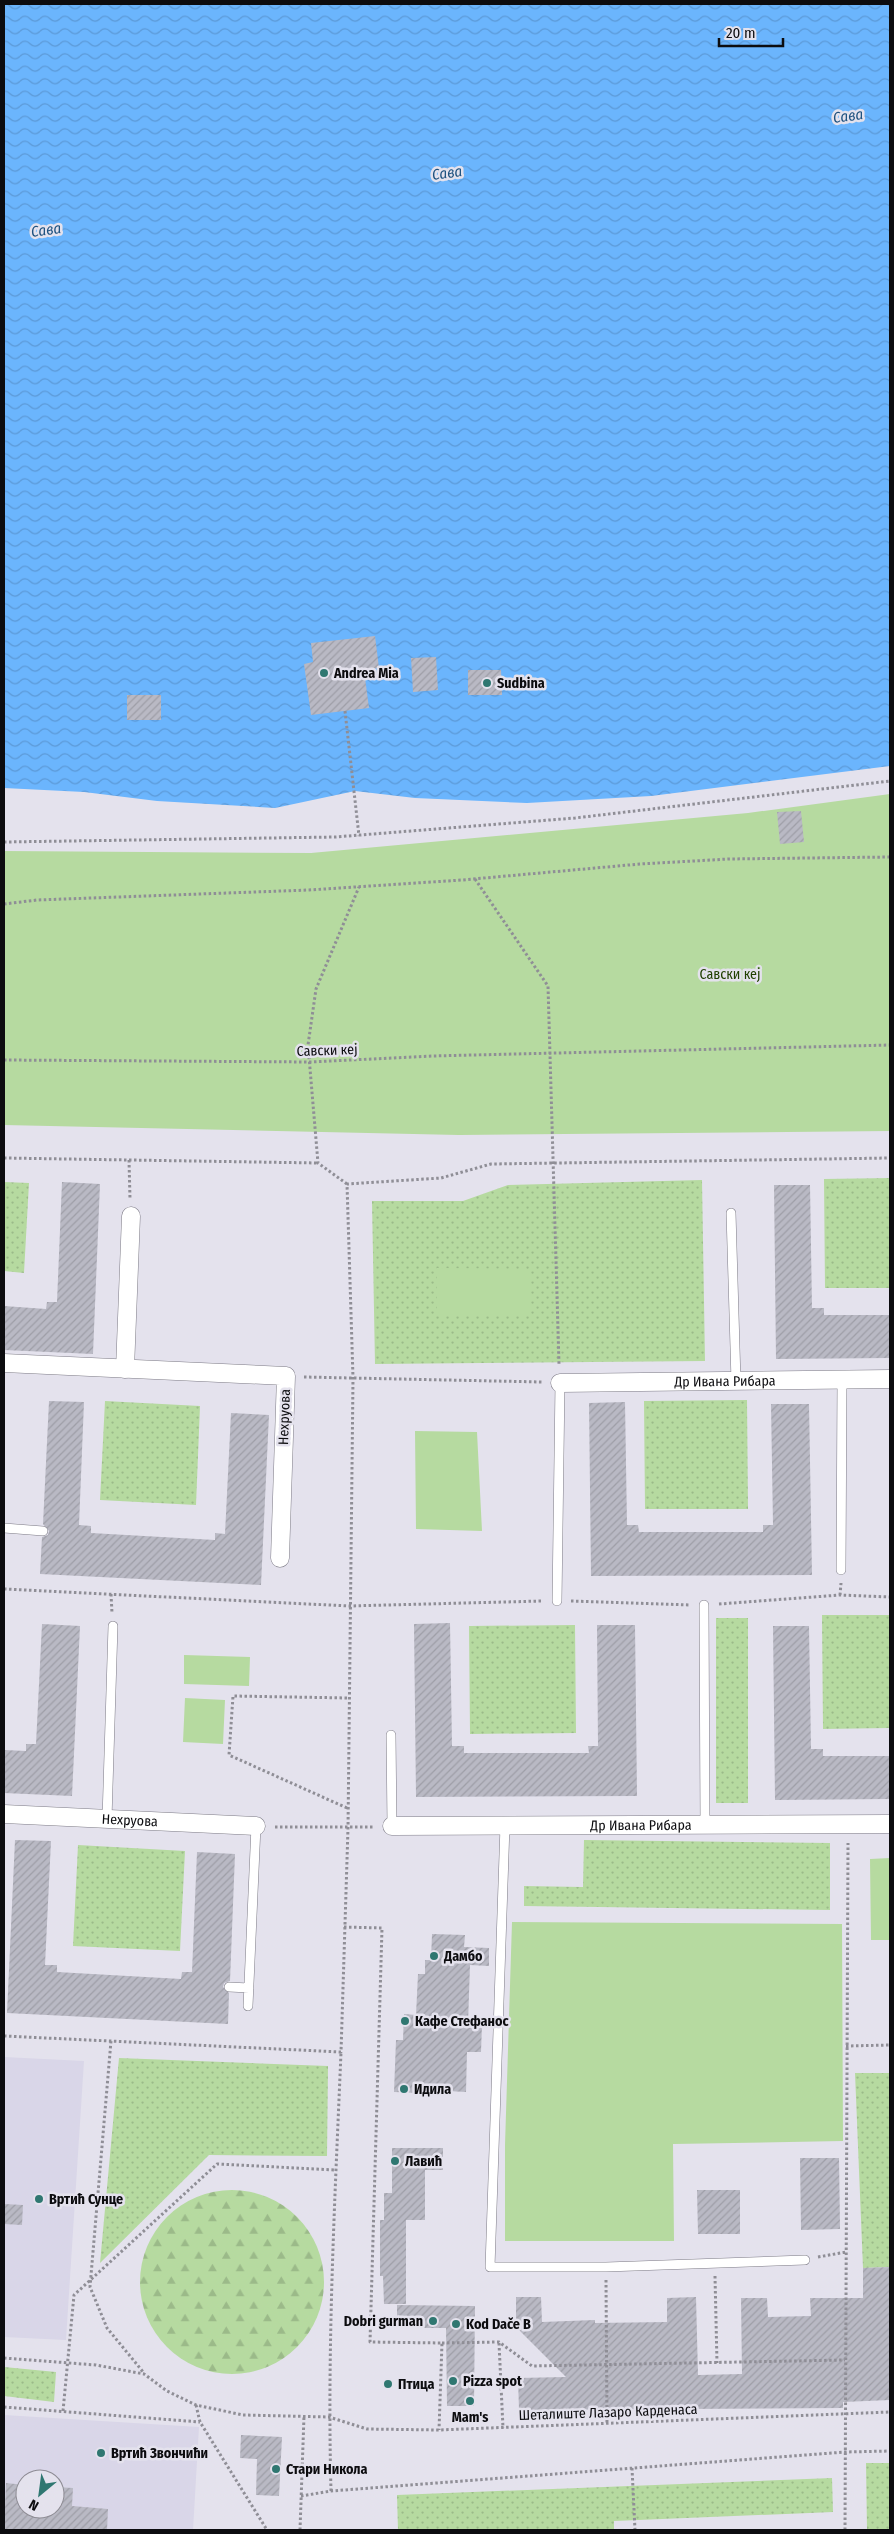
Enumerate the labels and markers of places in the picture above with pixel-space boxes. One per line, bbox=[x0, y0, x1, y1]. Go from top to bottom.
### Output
place label: Andrea Mia bbox=[333, 665, 399, 682]
marker: Andrea Mia bbox=[318, 667, 330, 679]
place label: Sudbina bbox=[497, 675, 545, 692]
marker: Sudbina bbox=[481, 677, 493, 689]
place label: Дамбо bbox=[443, 1948, 483, 1965]
marker: Дамбо bbox=[428, 1950, 440, 1962]
place label: Кафе Стефанос bbox=[415, 2013, 509, 2030]
marker: Кафе Стефанос bbox=[399, 2015, 411, 2027]
place label: Идила bbox=[414, 2081, 451, 2098]
marker: Идила bbox=[398, 2083, 410, 2095]
place label: Лавић bbox=[405, 2153, 442, 2170]
marker: Лавић bbox=[389, 2155, 401, 2167]
place label: Вртић Сунце bbox=[49, 2191, 123, 2208]
marker: Вртић Сунце bbox=[33, 2193, 45, 2205]
place label: Dobri gurman bbox=[344, 2313, 423, 2330]
marker: Dobri gurman bbox=[427, 2315, 439, 2327]
place label: Kod Dače B bbox=[466, 2316, 531, 2333]
marker: Kod Dače B bbox=[450, 2318, 462, 2330]
place label: Pizza spot bbox=[463, 2373, 523, 2390]
marker: Pizza spot bbox=[447, 2375, 459, 2387]
place label: Птица bbox=[398, 2376, 434, 2393]
marker: Птица bbox=[382, 2378, 394, 2390]
marker: Mam's bbox=[464, 2395, 476, 2407]
place label: Mam's bbox=[452, 2409, 488, 2426]
place label: Вртић Звончићи bbox=[111, 2445, 208, 2462]
marker: Вртић Звончићи bbox=[95, 2447, 107, 2459]
place label: Стари Никола bbox=[286, 2461, 368, 2478]
marker: Стари Никола bbox=[270, 2463, 282, 2475]

